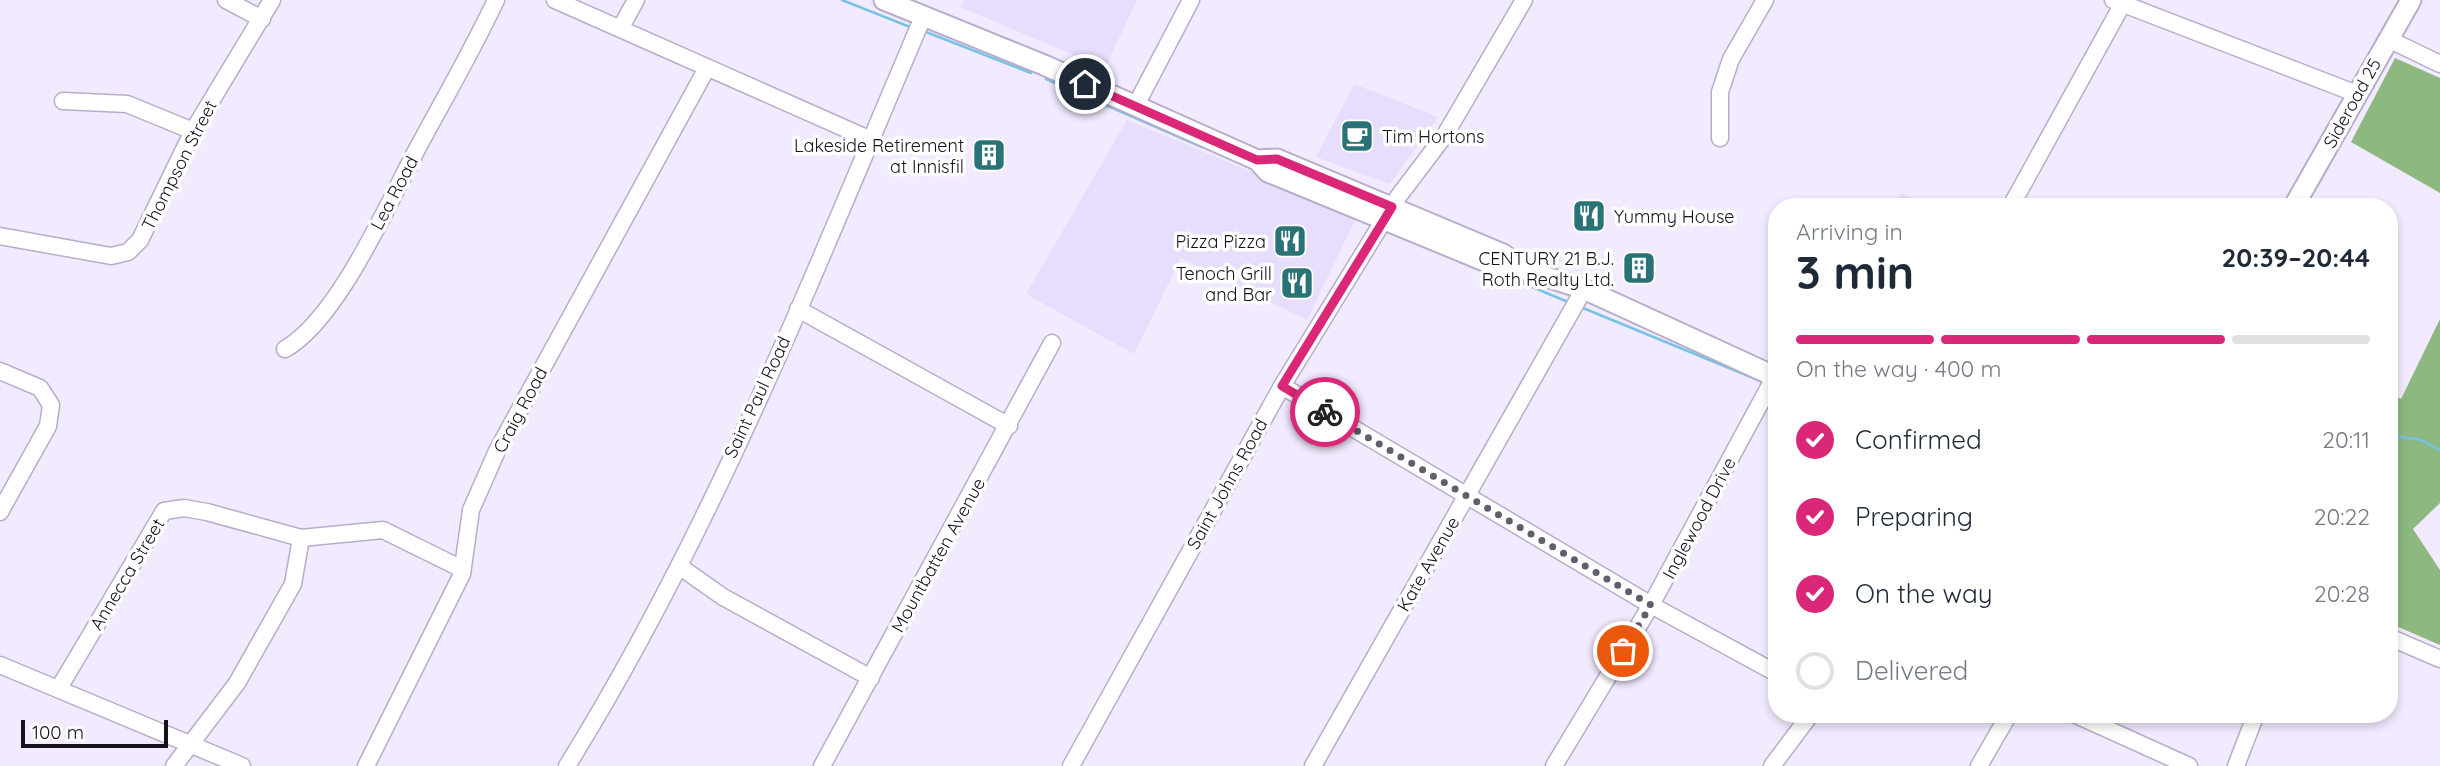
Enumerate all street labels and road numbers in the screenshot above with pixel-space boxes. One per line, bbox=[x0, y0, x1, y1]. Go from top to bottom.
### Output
street label: Sideroad 25 bbox=[2318, 54, 2386, 152]
street label: Thompson Street bbox=[136, 96, 222, 234]
street label: Lea Road bbox=[365, 152, 423, 234]
street label: Saint Paul Road bbox=[719, 332, 795, 462]
street label: Craig Road bbox=[488, 363, 552, 457]
street label: Saint Johns Road bbox=[1182, 415, 1272, 553]
street label: Inglewood Drive bbox=[1657, 453, 1741, 583]
street label: Mountbatten Avenue bbox=[886, 474, 990, 636]
street label: Kate Avenue bbox=[1392, 512, 1464, 616]
street label: Annecca Street bbox=[85, 514, 169, 634]

